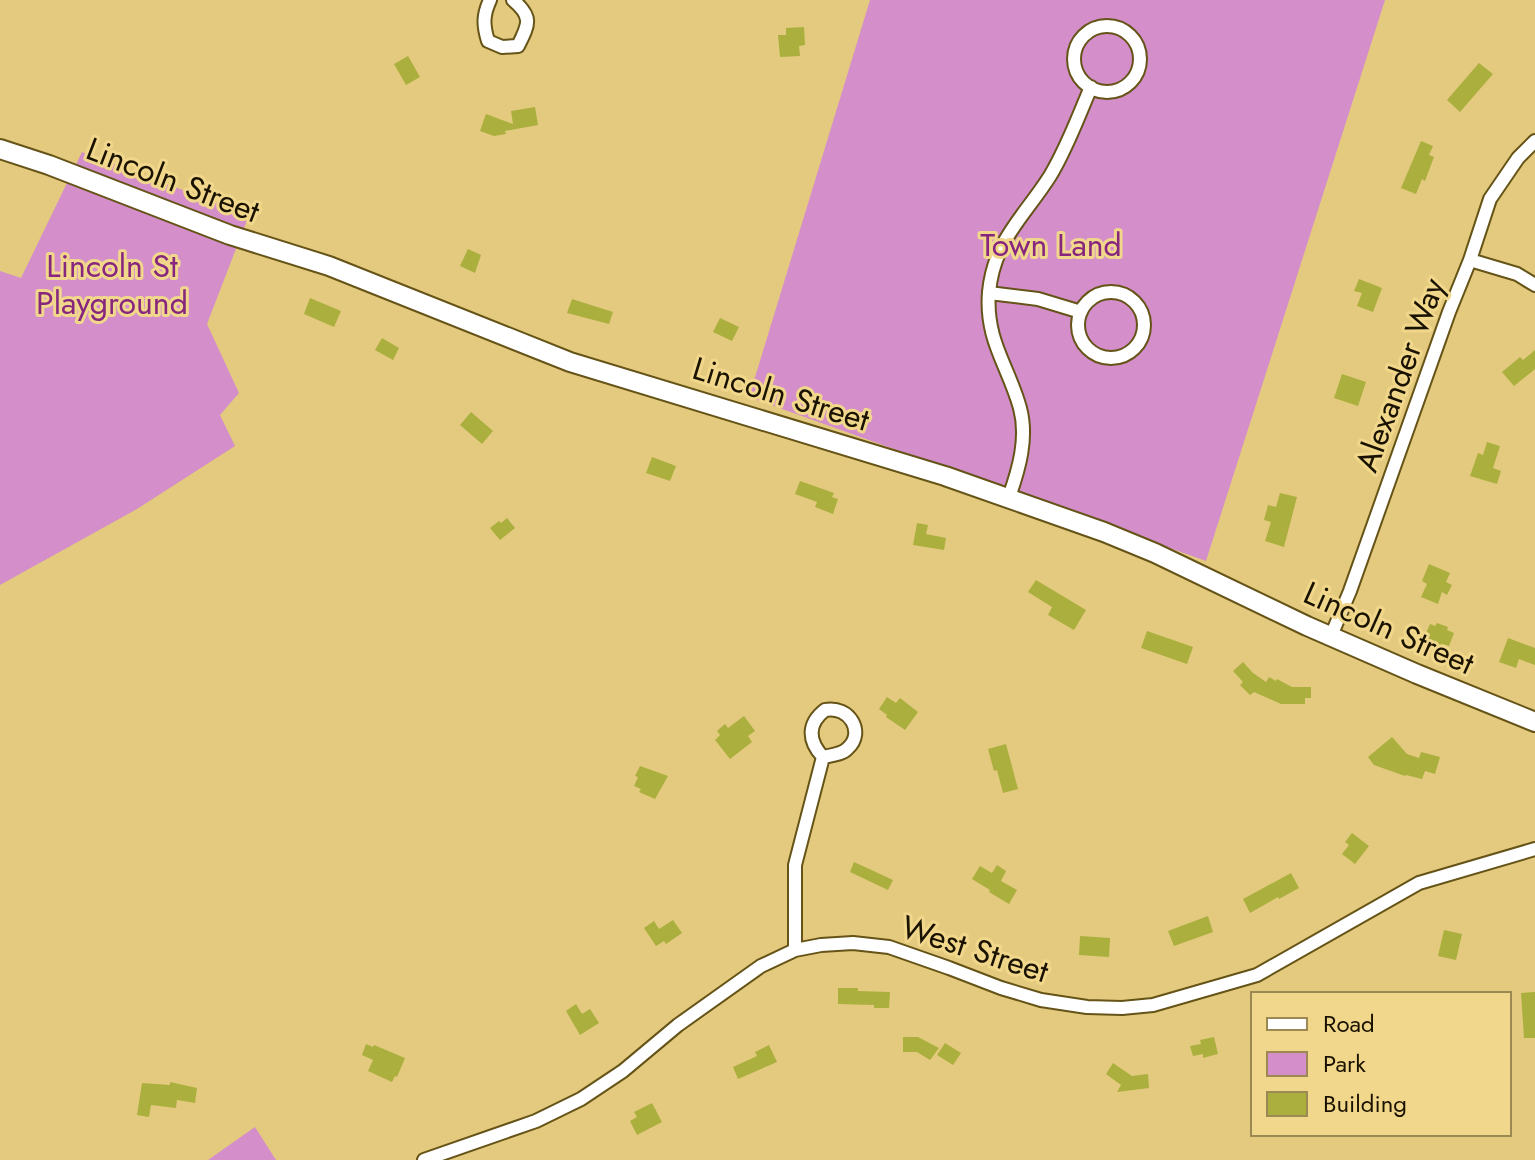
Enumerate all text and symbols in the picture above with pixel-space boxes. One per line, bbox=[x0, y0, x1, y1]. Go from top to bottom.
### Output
street label: Lincoln Street bbox=[80, 126, 267, 234]
park label: Town Land bbox=[980, 222, 1122, 268]
park label: Lincoln St Playground bbox=[36, 243, 188, 326]
street label: Alexander Way bbox=[1344, 271, 1457, 478]
street label: Lincoln Street bbox=[687, 345, 875, 443]
street label: Lincoln Street bbox=[1296, 570, 1482, 686]
street label: West Street bbox=[896, 904, 1055, 994]
legend bbox=[1251, 992, 1511, 1136]
text: Road bbox=[1323, 1006, 1375, 1041]
text: Park bbox=[1323, 1046, 1366, 1081]
text: Building bbox=[1323, 1086, 1407, 1121]

